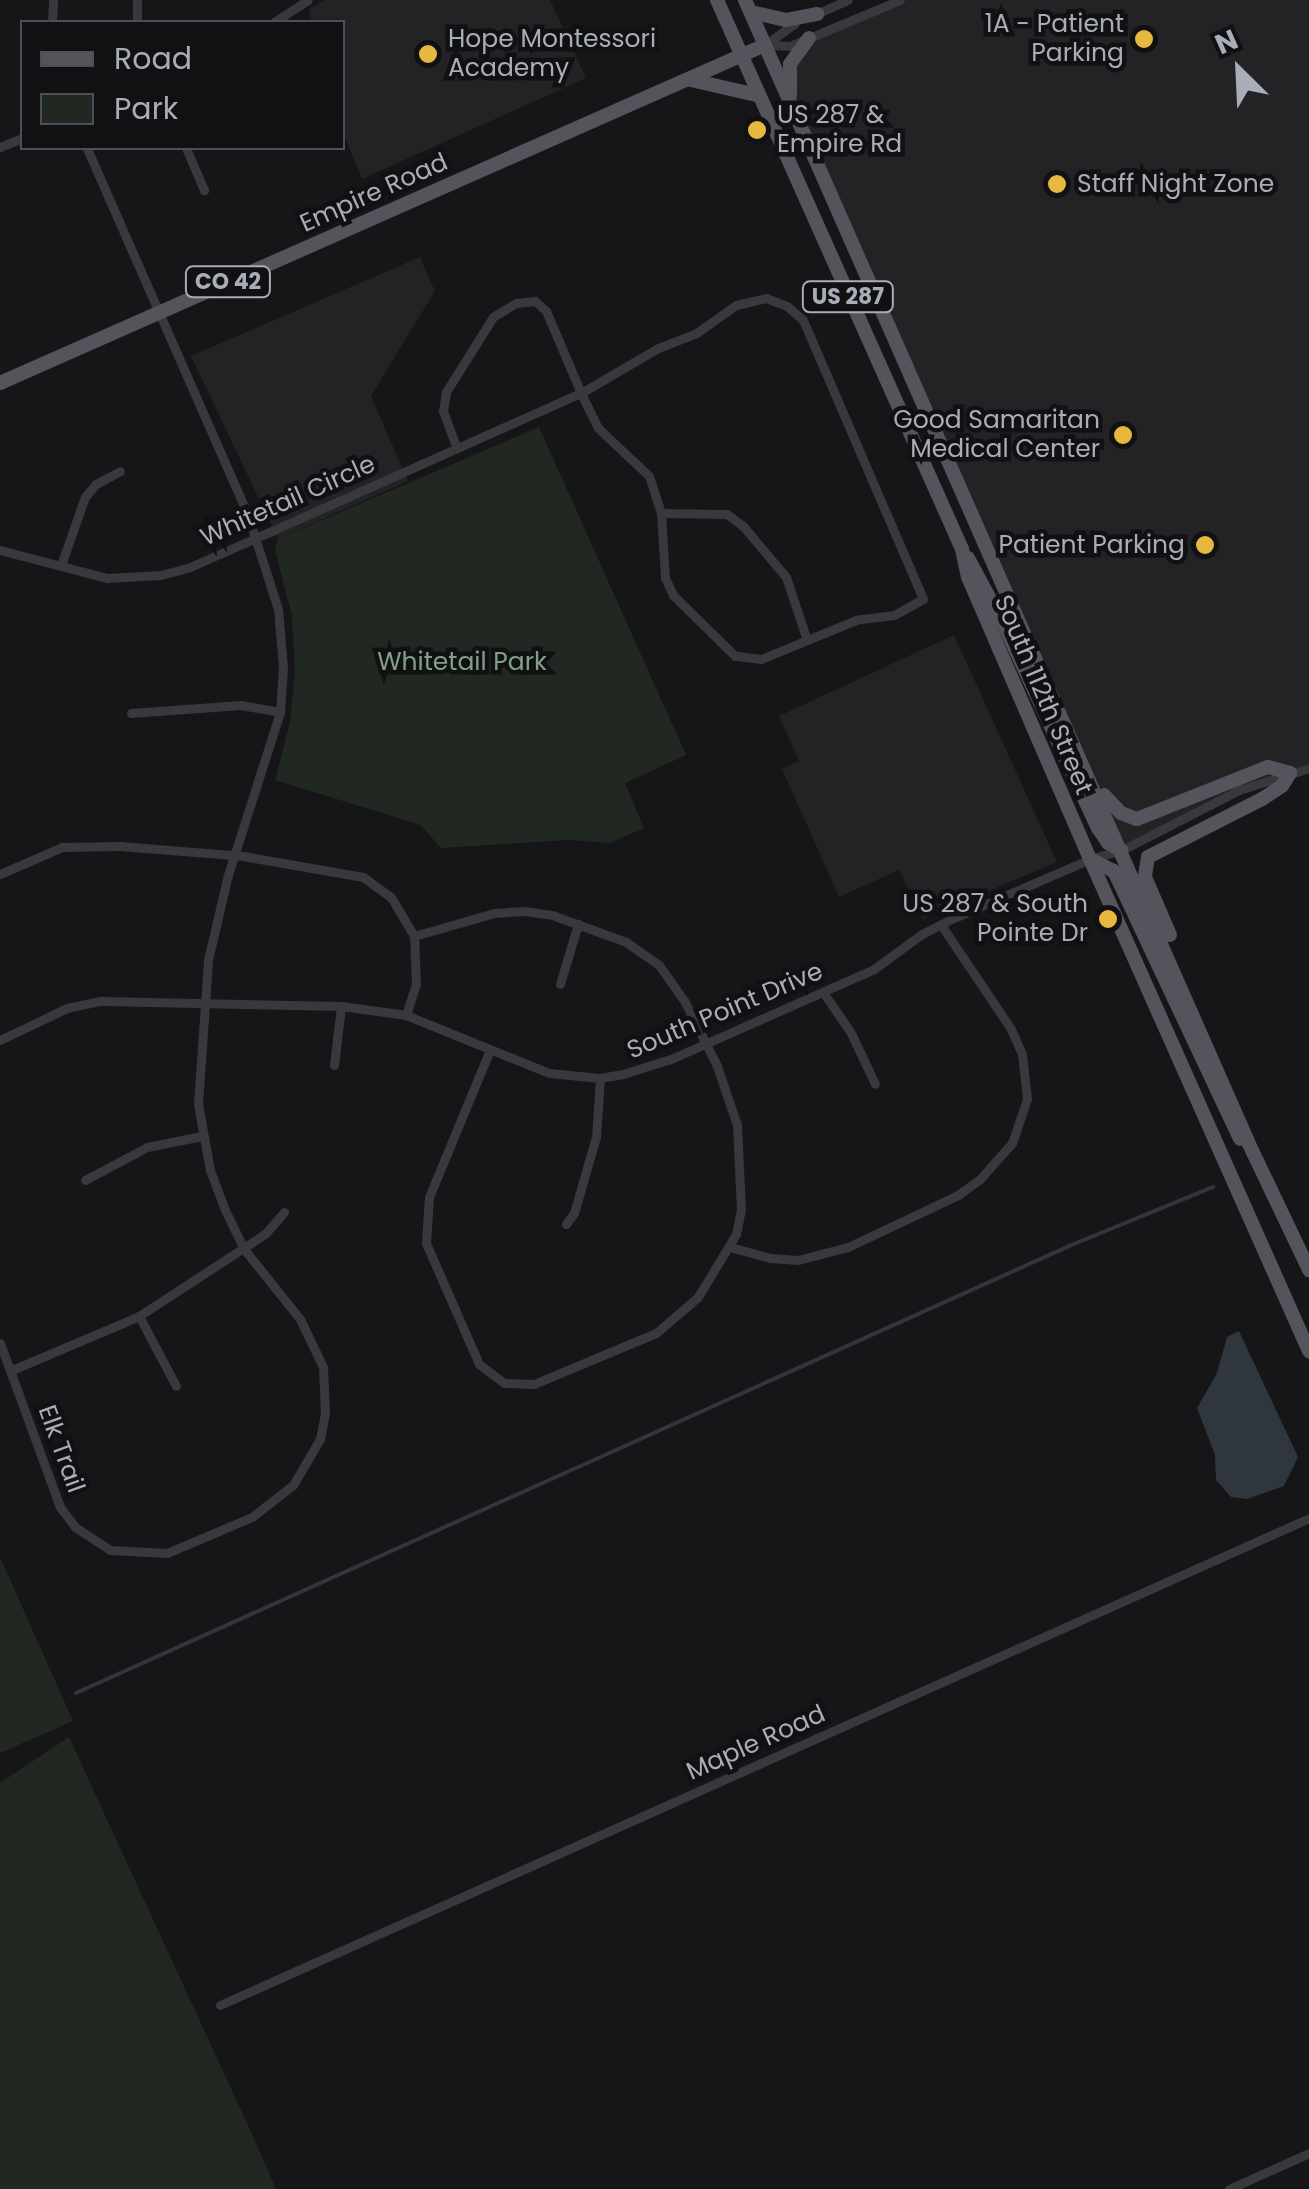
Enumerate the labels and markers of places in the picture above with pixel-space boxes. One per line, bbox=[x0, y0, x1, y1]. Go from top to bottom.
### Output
place label: 1A - Patient Parking bbox=[985, 10, 1124, 69]
place label: Hope Montessori Academy bbox=[448, 25, 656, 84]
marker: 1A - Patient Parking bbox=[1133, 28, 1155, 50]
marker: Hope Montessori Academy bbox=[417, 43, 439, 65]
place label: US 287 & Empire Rd bbox=[777, 101, 902, 160]
marker: US 287 & Empire Rd bbox=[746, 119, 768, 141]
place label: Staff Night Zone bbox=[1077, 169, 1274, 199]
marker: Staff Night Zone bbox=[1046, 173, 1068, 195]
place label: Good Samaritan Medical Center bbox=[893, 406, 1100, 465]
marker: Good Samaritan Medical Center bbox=[1110, 422, 1136, 448]
place label: Patient Parking bbox=[998, 530, 1185, 560]
marker: Patient Parking bbox=[1194, 534, 1216, 556]
place label: US 287 & South Pointe Dr bbox=[902, 890, 1088, 949]
marker: US 287 & South Pointe Dr bbox=[1097, 908, 1119, 930]

